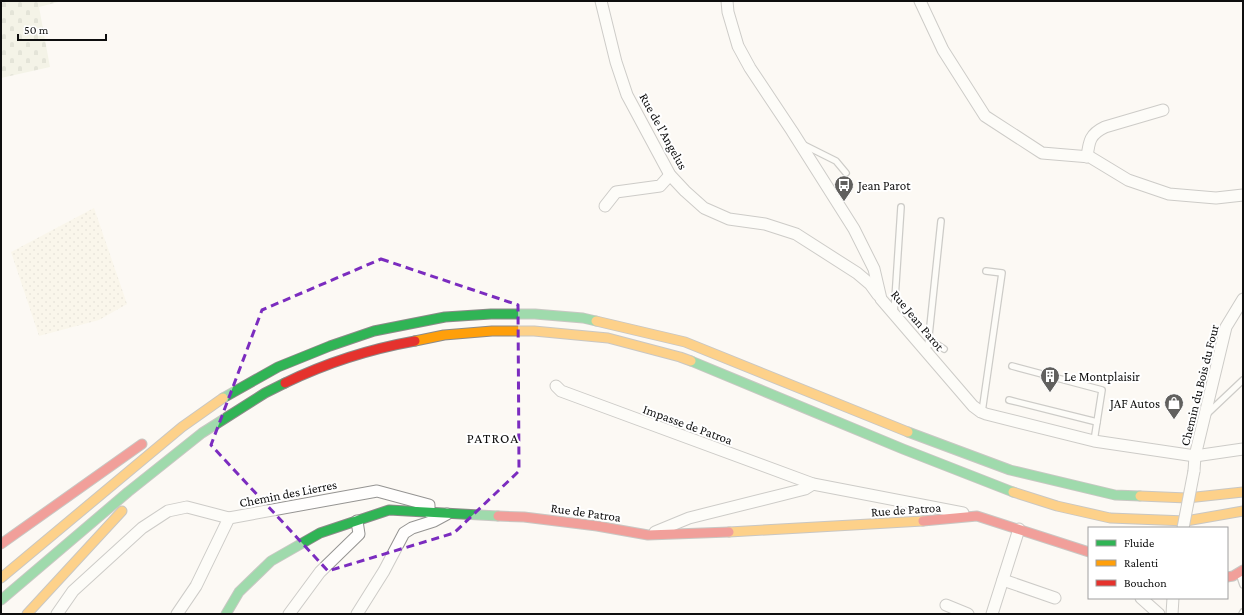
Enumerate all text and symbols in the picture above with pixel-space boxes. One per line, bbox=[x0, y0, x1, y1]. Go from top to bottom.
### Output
scale bar bbox=[18, 16, 106, 42]
text: 50 m bbox=[24, 23, 49, 37]
street label: Rue de l'Angelus bbox=[636, 90, 691, 172]
bus stop icon: Jean Parot bbox=[833, 174, 855, 202]
place label: Jean Parot bbox=[857, 178, 911, 193]
street label: Rue Jean Parot bbox=[888, 287, 948, 354]
street label: Chemin du Bois du Four bbox=[1177, 323, 1222, 447]
building icon: Le Montplaisir bbox=[1039, 365, 1061, 393]
place label: Le Montplaisir bbox=[1064, 369, 1140, 384]
shop icon: JAF Autos bbox=[1163, 392, 1185, 420]
place label: JAF Autos bbox=[1109, 396, 1160, 411]
street label: Impasse de Patroa bbox=[641, 401, 735, 448]
district label: PATROA bbox=[467, 430, 519, 446]
street label: Chemin des Lierres bbox=[238, 477, 338, 510]
street label: Rue de Patroa bbox=[550, 500, 622, 525]
street label: Rue de Patroa bbox=[870, 500, 942, 519]
legend bbox=[1088, 527, 1228, 599]
text: Fluide bbox=[1124, 536, 1154, 550]
text: Ralenti bbox=[1124, 556, 1158, 570]
text: Bouchon bbox=[1124, 576, 1167, 590]

